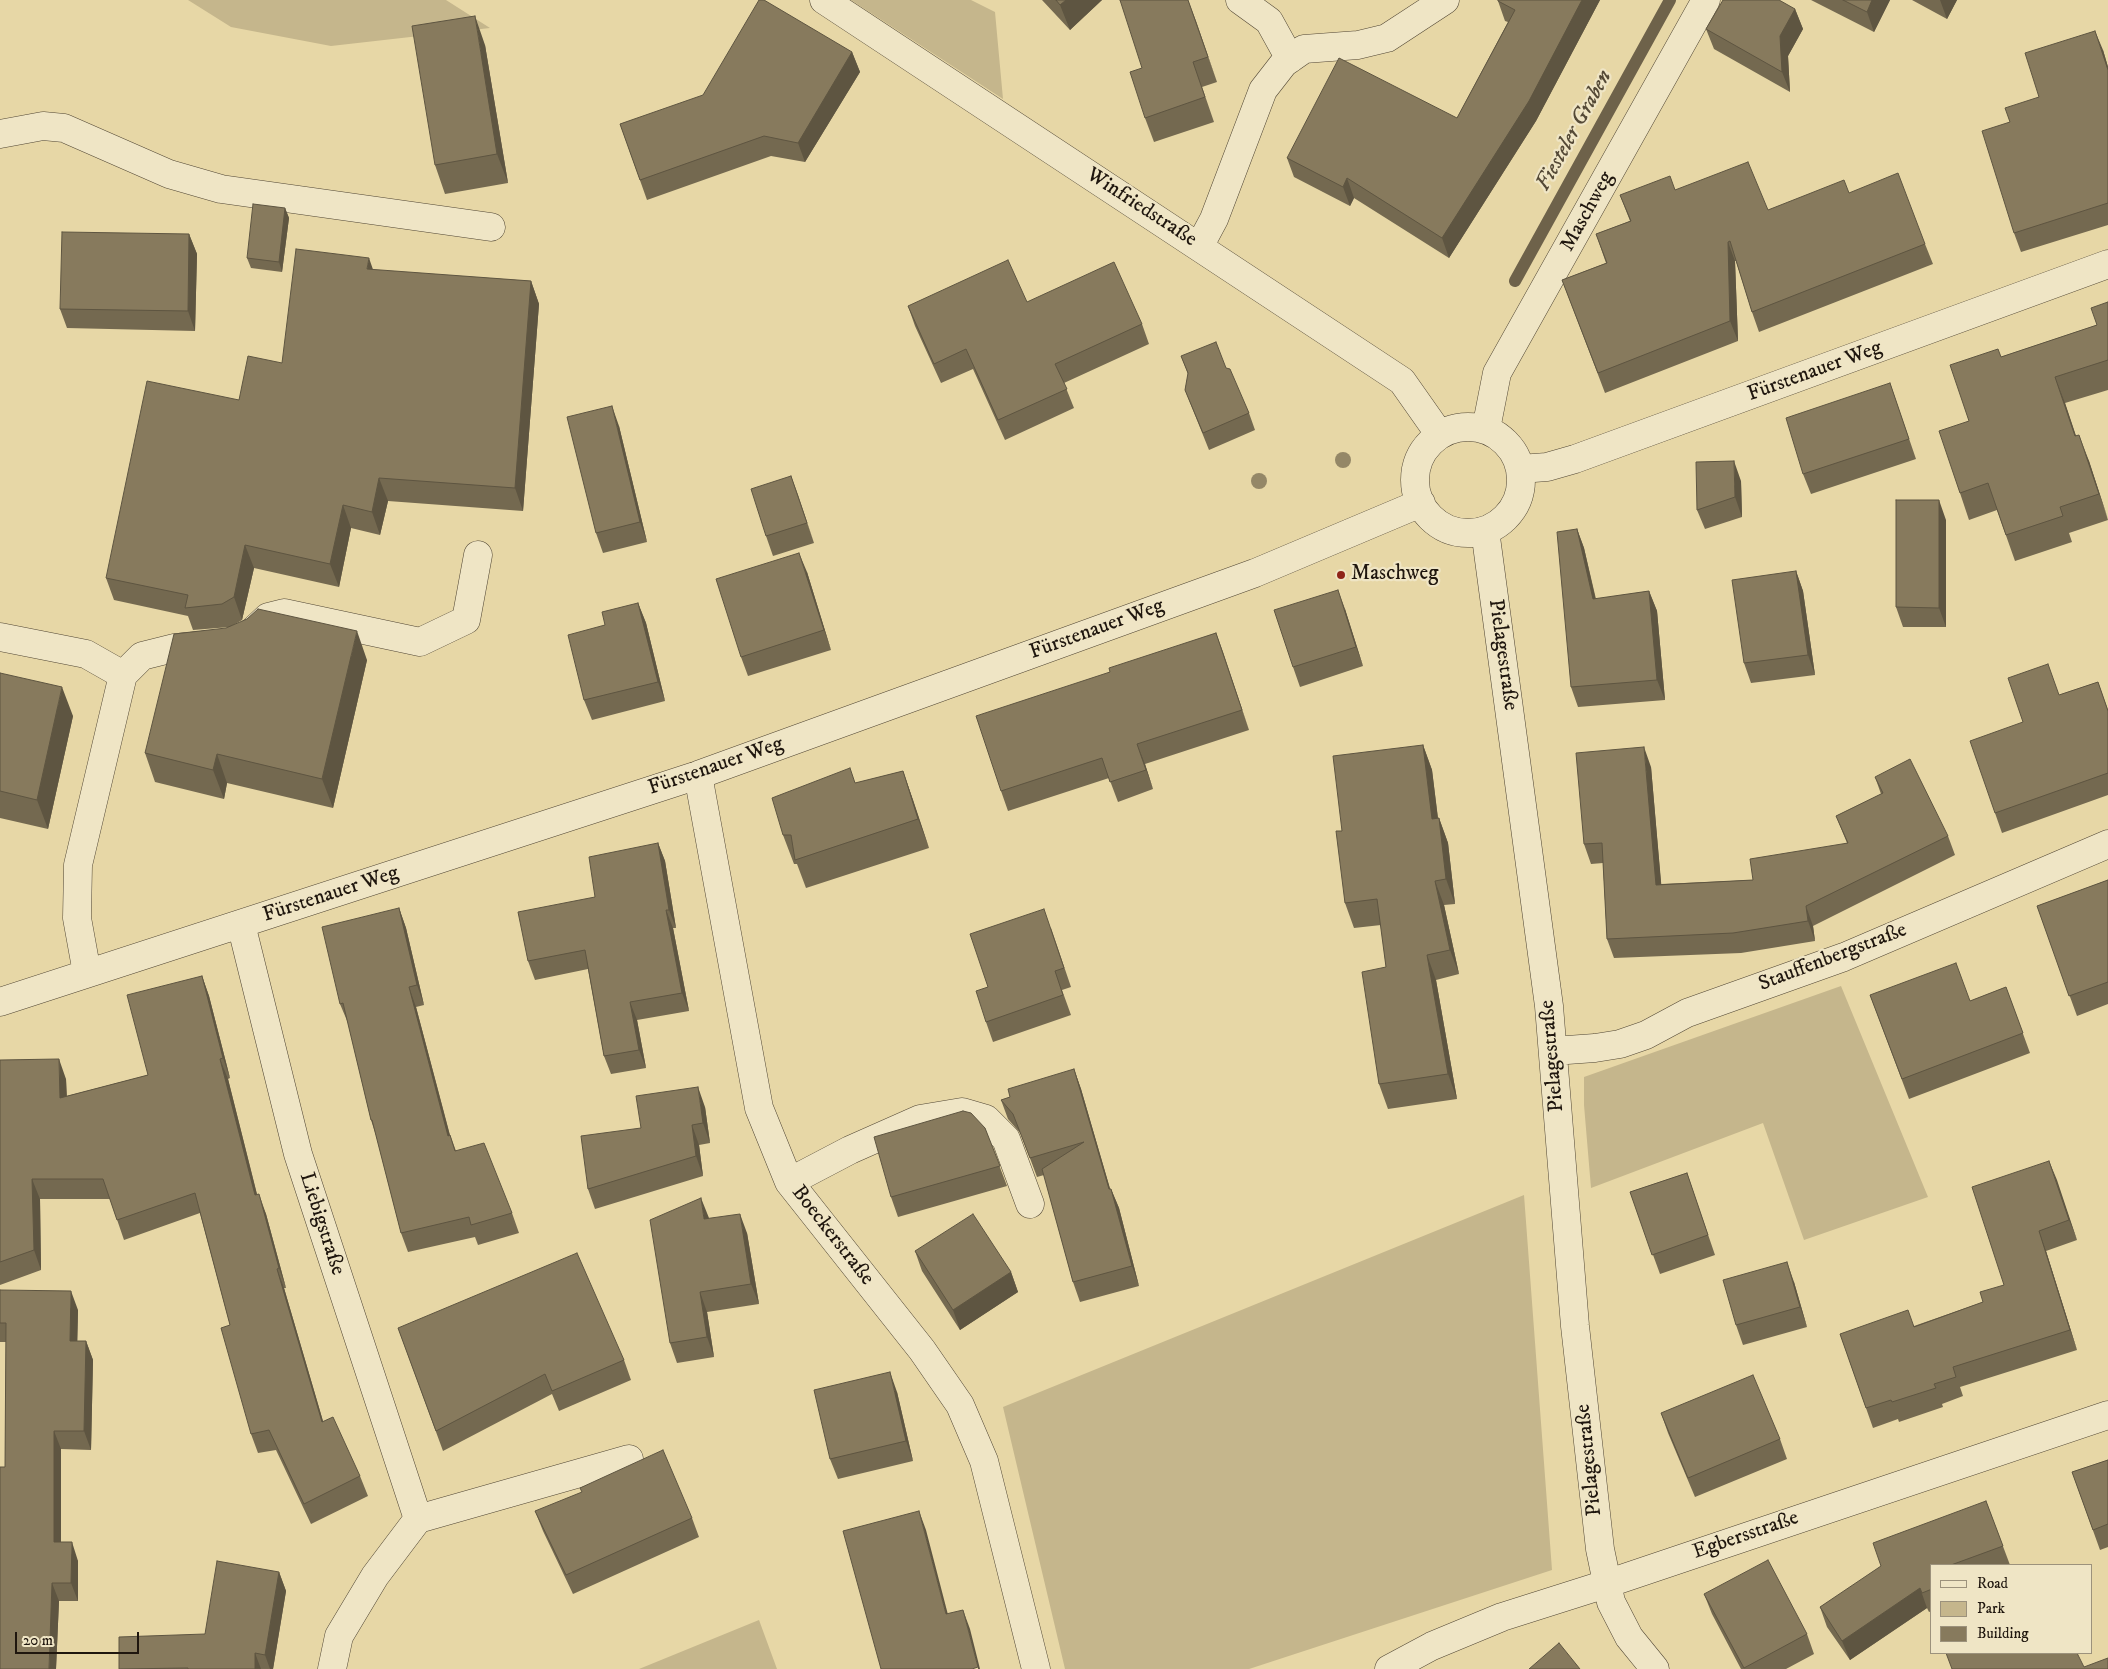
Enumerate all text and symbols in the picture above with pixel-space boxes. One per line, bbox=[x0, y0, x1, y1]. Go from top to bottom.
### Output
water label: Fiesteler Graben bbox=[1531, 66, 1619, 196]
street label: Winfriedstraße bbox=[1081, 163, 1201, 253]
street label: Maschweg bbox=[1556, 168, 1620, 256]
street label: Fürstenauer Weg bbox=[1744, 336, 1886, 408]
place label: Maschweg bbox=[1351, 562, 1438, 588]
marker: Maschweg bbox=[1335, 569, 1347, 581]
street label: Fürstenauer Weg bbox=[1026, 594, 1168, 666]
street label: Pielagestraße bbox=[1482, 598, 1522, 712]
street label: Fürstenauer Weg bbox=[645, 732, 787, 802]
street label: Fürstenauer Weg bbox=[260, 861, 402, 929]
street label: Stauffenbergstraße bbox=[1755, 918, 1911, 998]
street label: Pielagestraße bbox=[1536, 999, 1570, 1113]
street label: Liebigstraße bbox=[293, 1169, 349, 1279]
street label: Boeckerstraße bbox=[785, 1181, 879, 1291]
street label: Pielagestraße bbox=[1572, 1403, 1608, 1517]
street label: Egbersstraße bbox=[1690, 1506, 1802, 1566]
legend bbox=[1930, 1564, 2093, 1654]
text: Road bbox=[1977, 1574, 2008, 1593]
text: Park bbox=[1977, 1599, 2005, 1618]
scale bar bbox=[18, 1622, 141, 1654]
text: Building bbox=[1977, 1624, 2029, 1643]
text: 20 m bbox=[23, 1631, 53, 1650]

